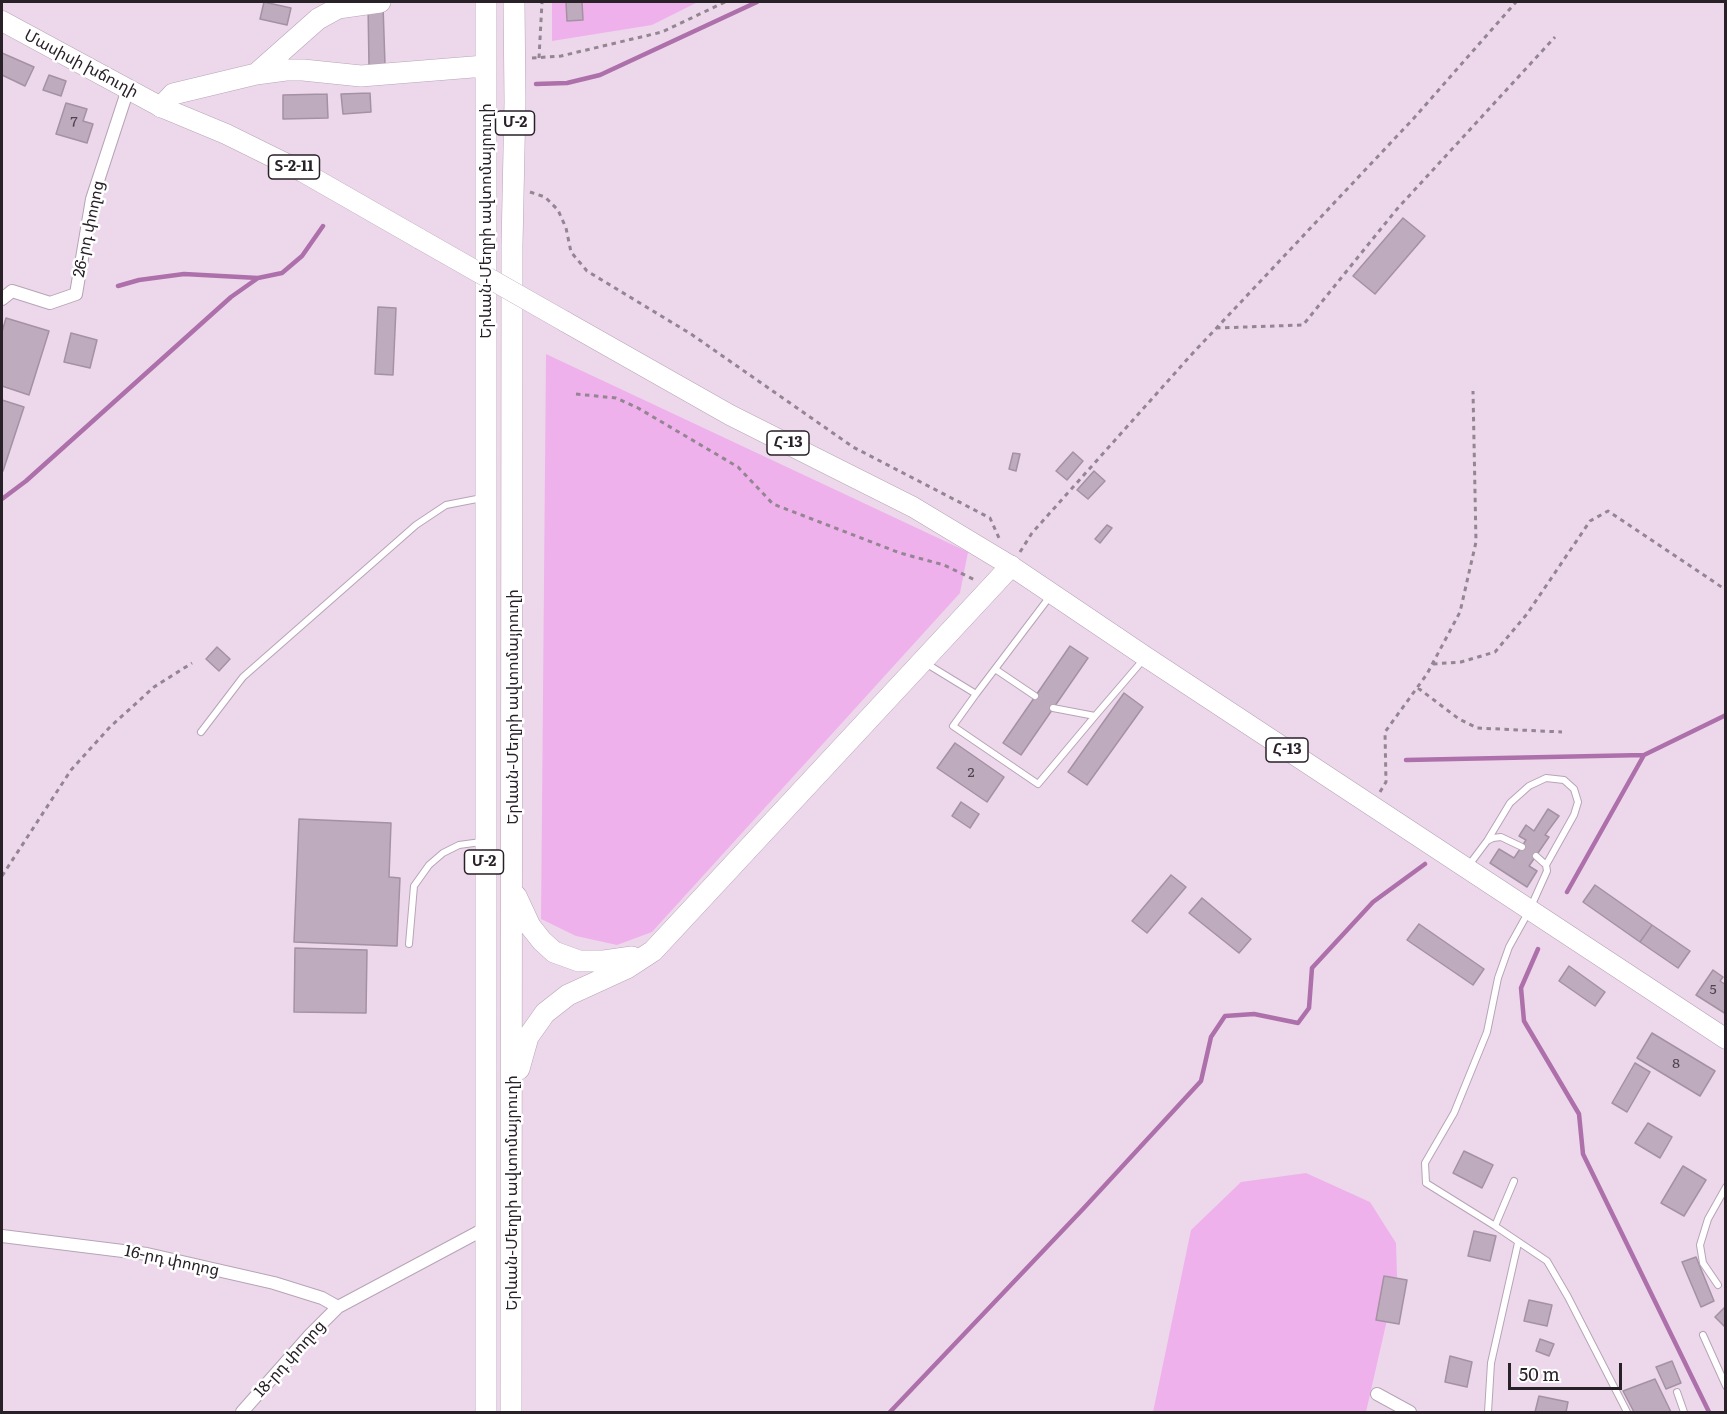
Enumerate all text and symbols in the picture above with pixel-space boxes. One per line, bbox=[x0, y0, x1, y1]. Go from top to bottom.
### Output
street label: Մասիսի խճուղի bbox=[21, 26, 141, 102]
street label: Երևան-Մեղրի ավտոմայրուղի bbox=[476, 103, 496, 339]
road number: Մ-2 bbox=[496, 111, 534, 135]
house number: 7 bbox=[70, 114, 78, 130]
road number: Տ-2-11 bbox=[268, 155, 320, 179]
street label: 26-րդ փողոց bbox=[69, 179, 109, 279]
road number: Հ-13 bbox=[767, 431, 809, 455]
street label: Երևան-Մեղրի ավտոմայրուղի bbox=[503, 589, 523, 825]
road number: Հ-13 bbox=[1266, 738, 1308, 762]
house number: 2 bbox=[967, 765, 975, 781]
road number: Մ-2 bbox=[464, 850, 504, 874]
house number: 5 bbox=[1709, 982, 1717, 998]
house number: 8 bbox=[1672, 1056, 1680, 1072]
street label: Երևան-Մեղրի ավտոմայրուղի bbox=[502, 1075, 522, 1311]
street label: 16-րդ փողոց bbox=[123, 1242, 221, 1280]
street label: 18-րդ փողոց bbox=[250, 1317, 330, 1401]
scale bar bbox=[1511, 1351, 1625, 1389]
text: 50 m bbox=[1519, 1360, 1560, 1387]

